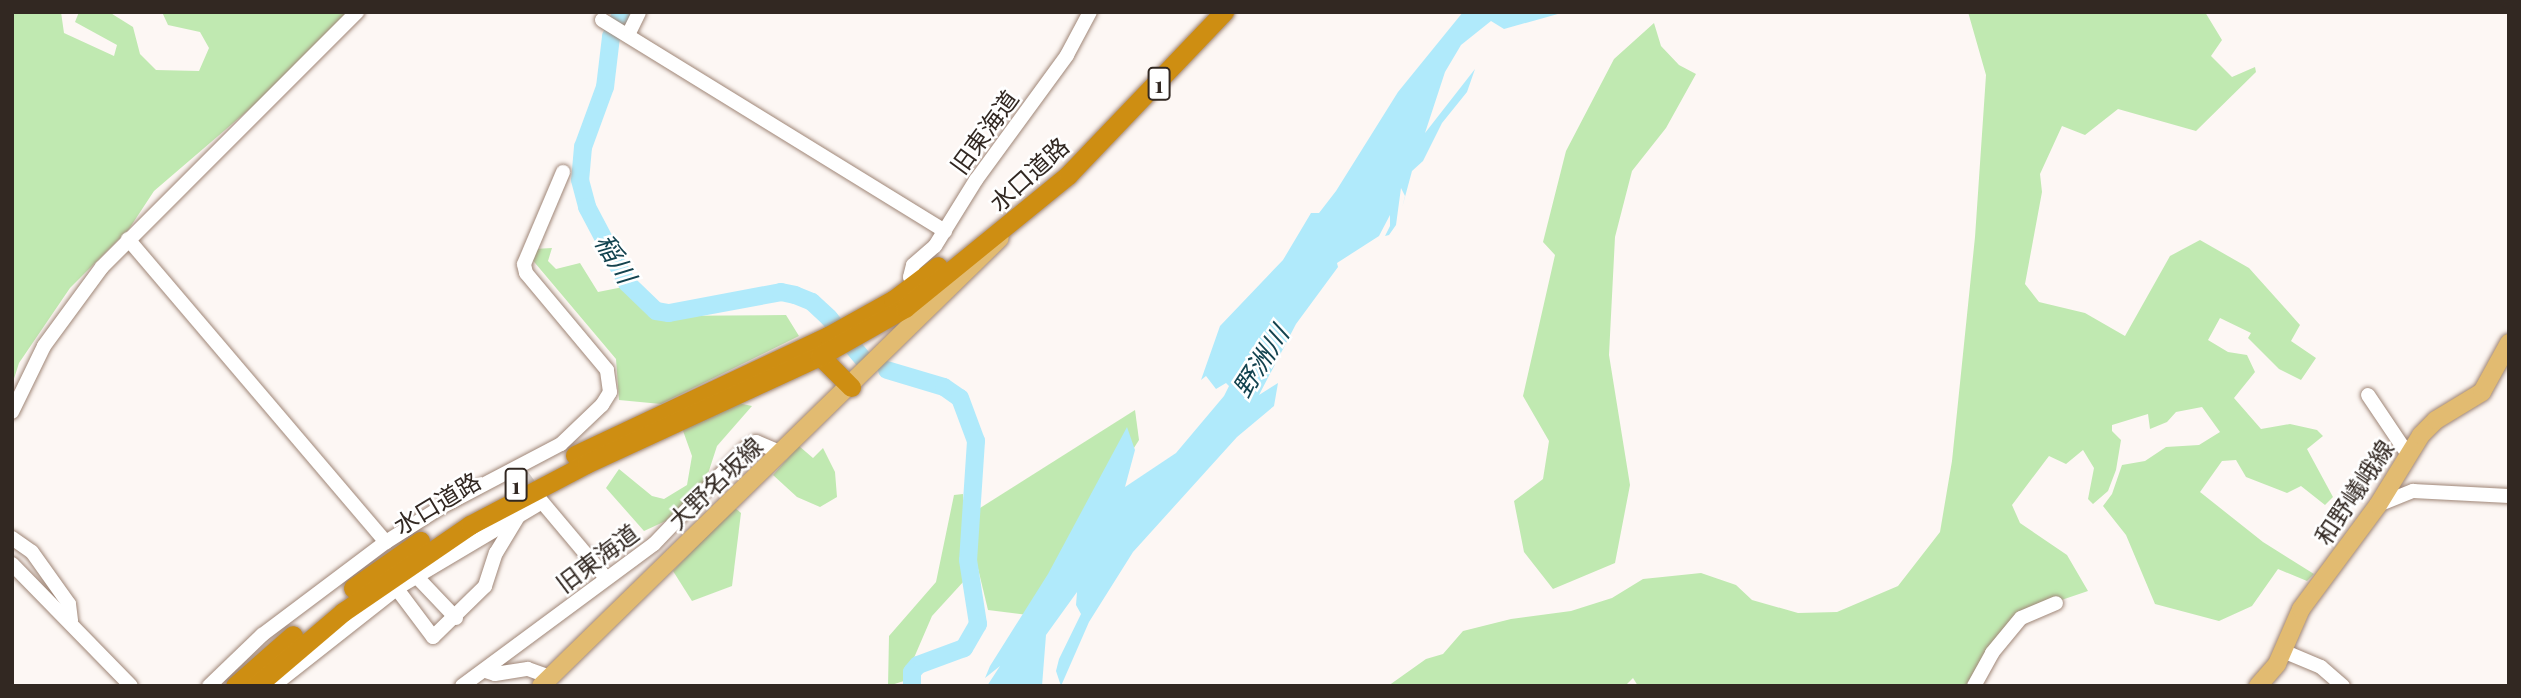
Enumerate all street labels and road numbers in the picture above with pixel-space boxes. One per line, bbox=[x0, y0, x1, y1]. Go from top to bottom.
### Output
road number: 1 bbox=[1147, 64, 1171, 104]
street label: 旧東海道 bbox=[944, 85, 1024, 179]
street label: 水口道路 bbox=[984, 131, 1074, 217]
street label: 大野名坂線 bbox=[662, 431, 768, 535]
street label: 和野嶬峨線 bbox=[2309, 434, 2399, 550]
street label: 水口道路 bbox=[388, 466, 486, 540]
road number: 1 bbox=[504, 466, 528, 505]
street label: 旧東海道 bbox=[550, 518, 644, 598]

